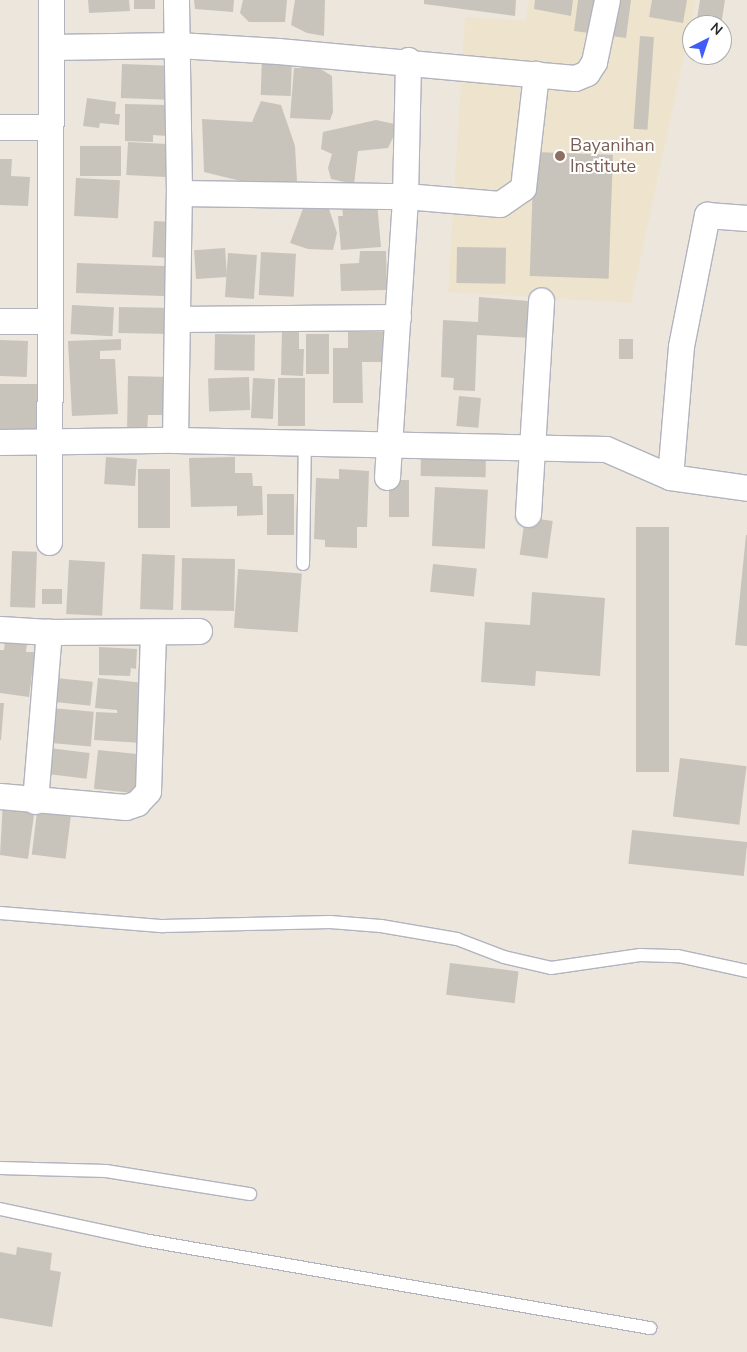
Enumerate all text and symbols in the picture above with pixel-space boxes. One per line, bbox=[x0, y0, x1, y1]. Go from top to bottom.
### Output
north arrow bbox=[682, 15, 732, 65]
text: N bbox=[706, 18, 727, 40]
place label: Bayanihan Institute bbox=[570, 135, 655, 178]
marker: Bayanihan Institute bbox=[554, 150, 566, 162]

